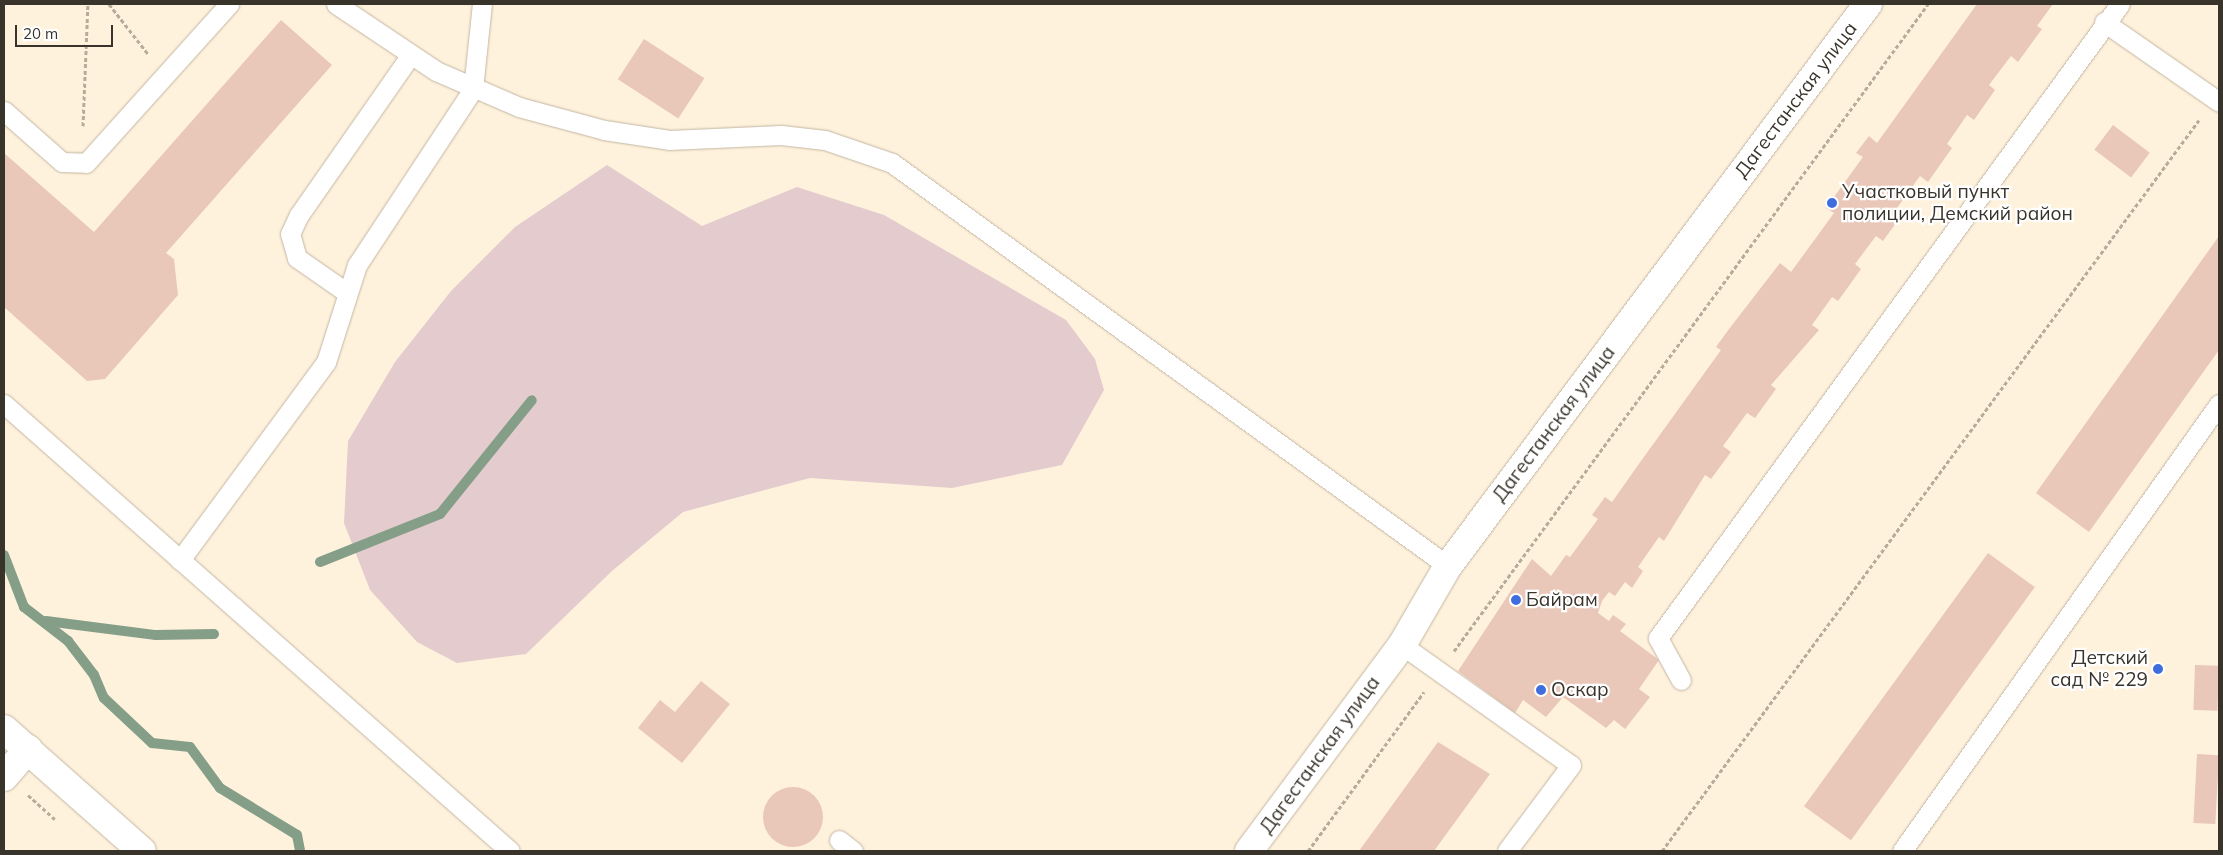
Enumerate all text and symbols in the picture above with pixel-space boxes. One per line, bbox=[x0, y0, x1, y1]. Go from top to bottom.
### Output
scale bar bbox=[18, 15, 115, 47]
street label: Дагестанская улица bbox=[1730, 18, 1862, 182]
text: 20 m bbox=[23, 24, 58, 43]
place label: Участковый пункт полиции, Демский район bbox=[1842, 181, 2073, 225]
marker: Участковый пункт полиции, Демский район bbox=[1826, 197, 1838, 209]
street label: Дагестанская улица bbox=[1488, 342, 1620, 506]
place label: Байрам bbox=[1526, 589, 1598, 611]
marker: Байрам bbox=[1510, 594, 1522, 606]
place label: Детский сад № 229 bbox=[2051, 647, 2148, 691]
marker: Детский сад № 229 bbox=[2152, 663, 2164, 675]
street label: Дагестанская улица bbox=[1255, 672, 1385, 838]
place label: Оскар bbox=[1551, 679, 1609, 701]
marker: Оскар bbox=[1535, 684, 1547, 696]

